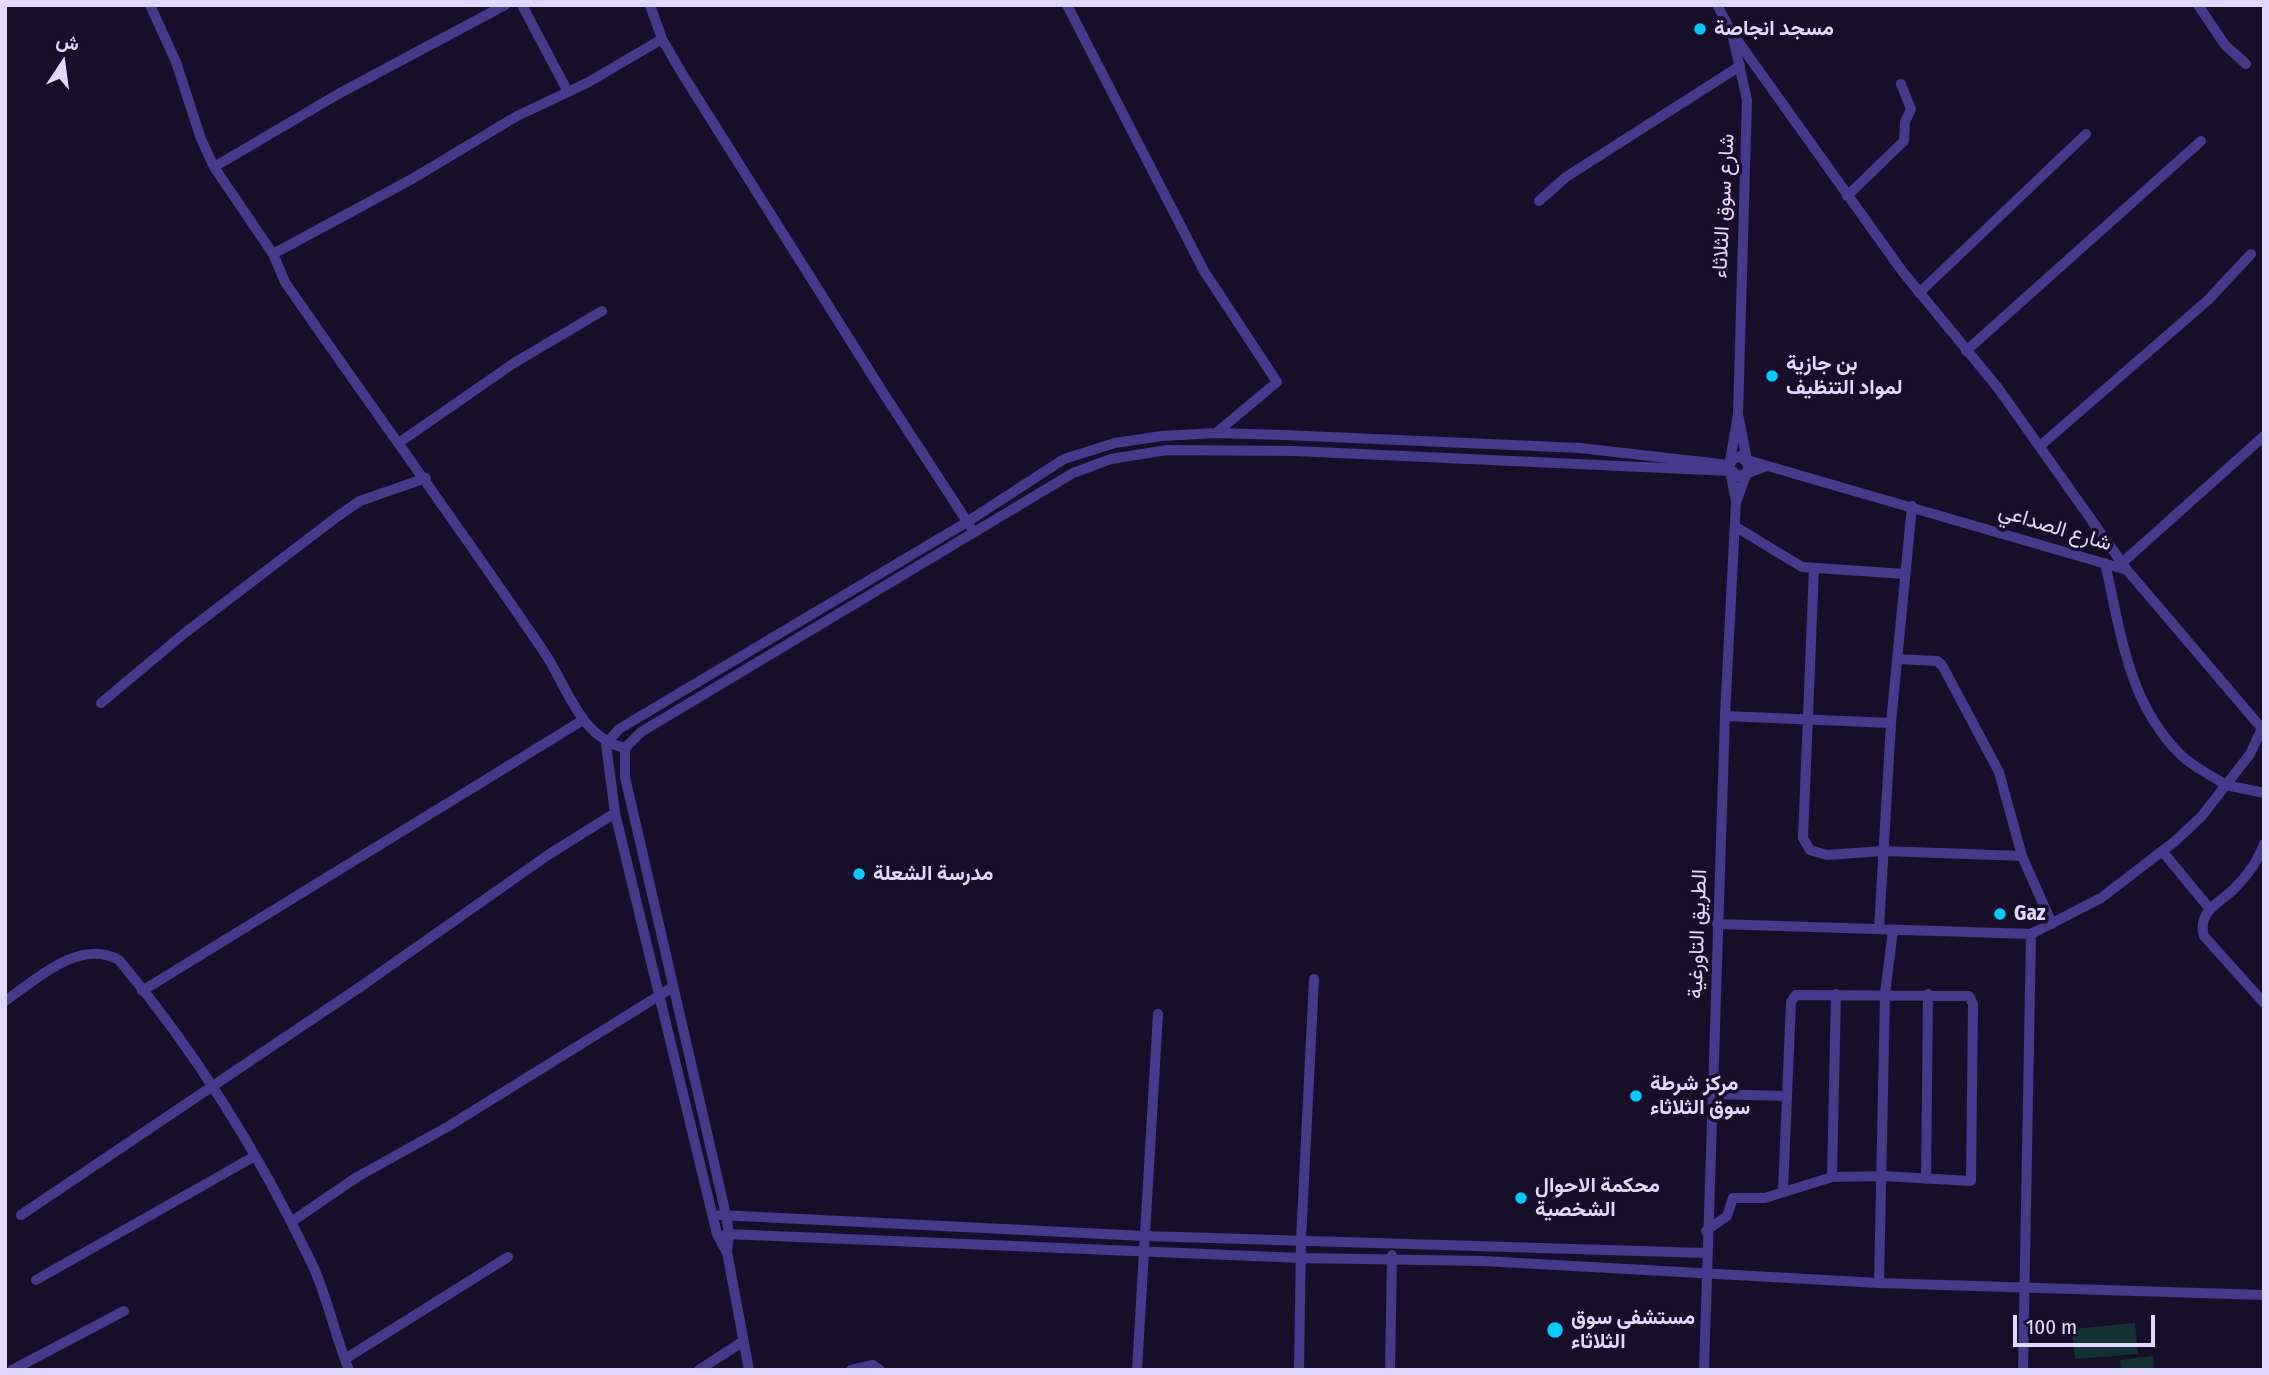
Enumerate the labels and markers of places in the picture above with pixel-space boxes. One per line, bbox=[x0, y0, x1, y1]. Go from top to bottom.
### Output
place label: مسجد انجاصة bbox=[1714, 16, 1834, 42]
marker: مسجد انجاصة bbox=[1692, 21, 1708, 37]
place label: بن جازية لمواد التنظيف bbox=[1786, 351, 1902, 401]
marker: بن جازية لمواد التنظيف bbox=[1764, 368, 1780, 384]
place label: مدرسة الشعلة bbox=[873, 861, 993, 887]
marker: مدرسة الشعلة bbox=[851, 866, 867, 882]
place label: Gaz bbox=[2014, 901, 2046, 927]
marker: Gaz bbox=[1992, 906, 2008, 922]
place label: مركز شرطة سوق الثلاثاء bbox=[1650, 1071, 1750, 1121]
marker: مركز شرطة سوق الثلاثاء bbox=[1628, 1088, 1644, 1104]
place label: محكمة الاحوال الشخصية bbox=[1535, 1173, 1660, 1223]
marker: محكمة الاحوال الشخصية bbox=[1513, 1190, 1529, 1206]
place label: مستشفى سوق الثلاثاء bbox=[1571, 1305, 1695, 1355]
marker: مستشفى سوق الثلاثاء bbox=[1545, 1320, 1565, 1340]

